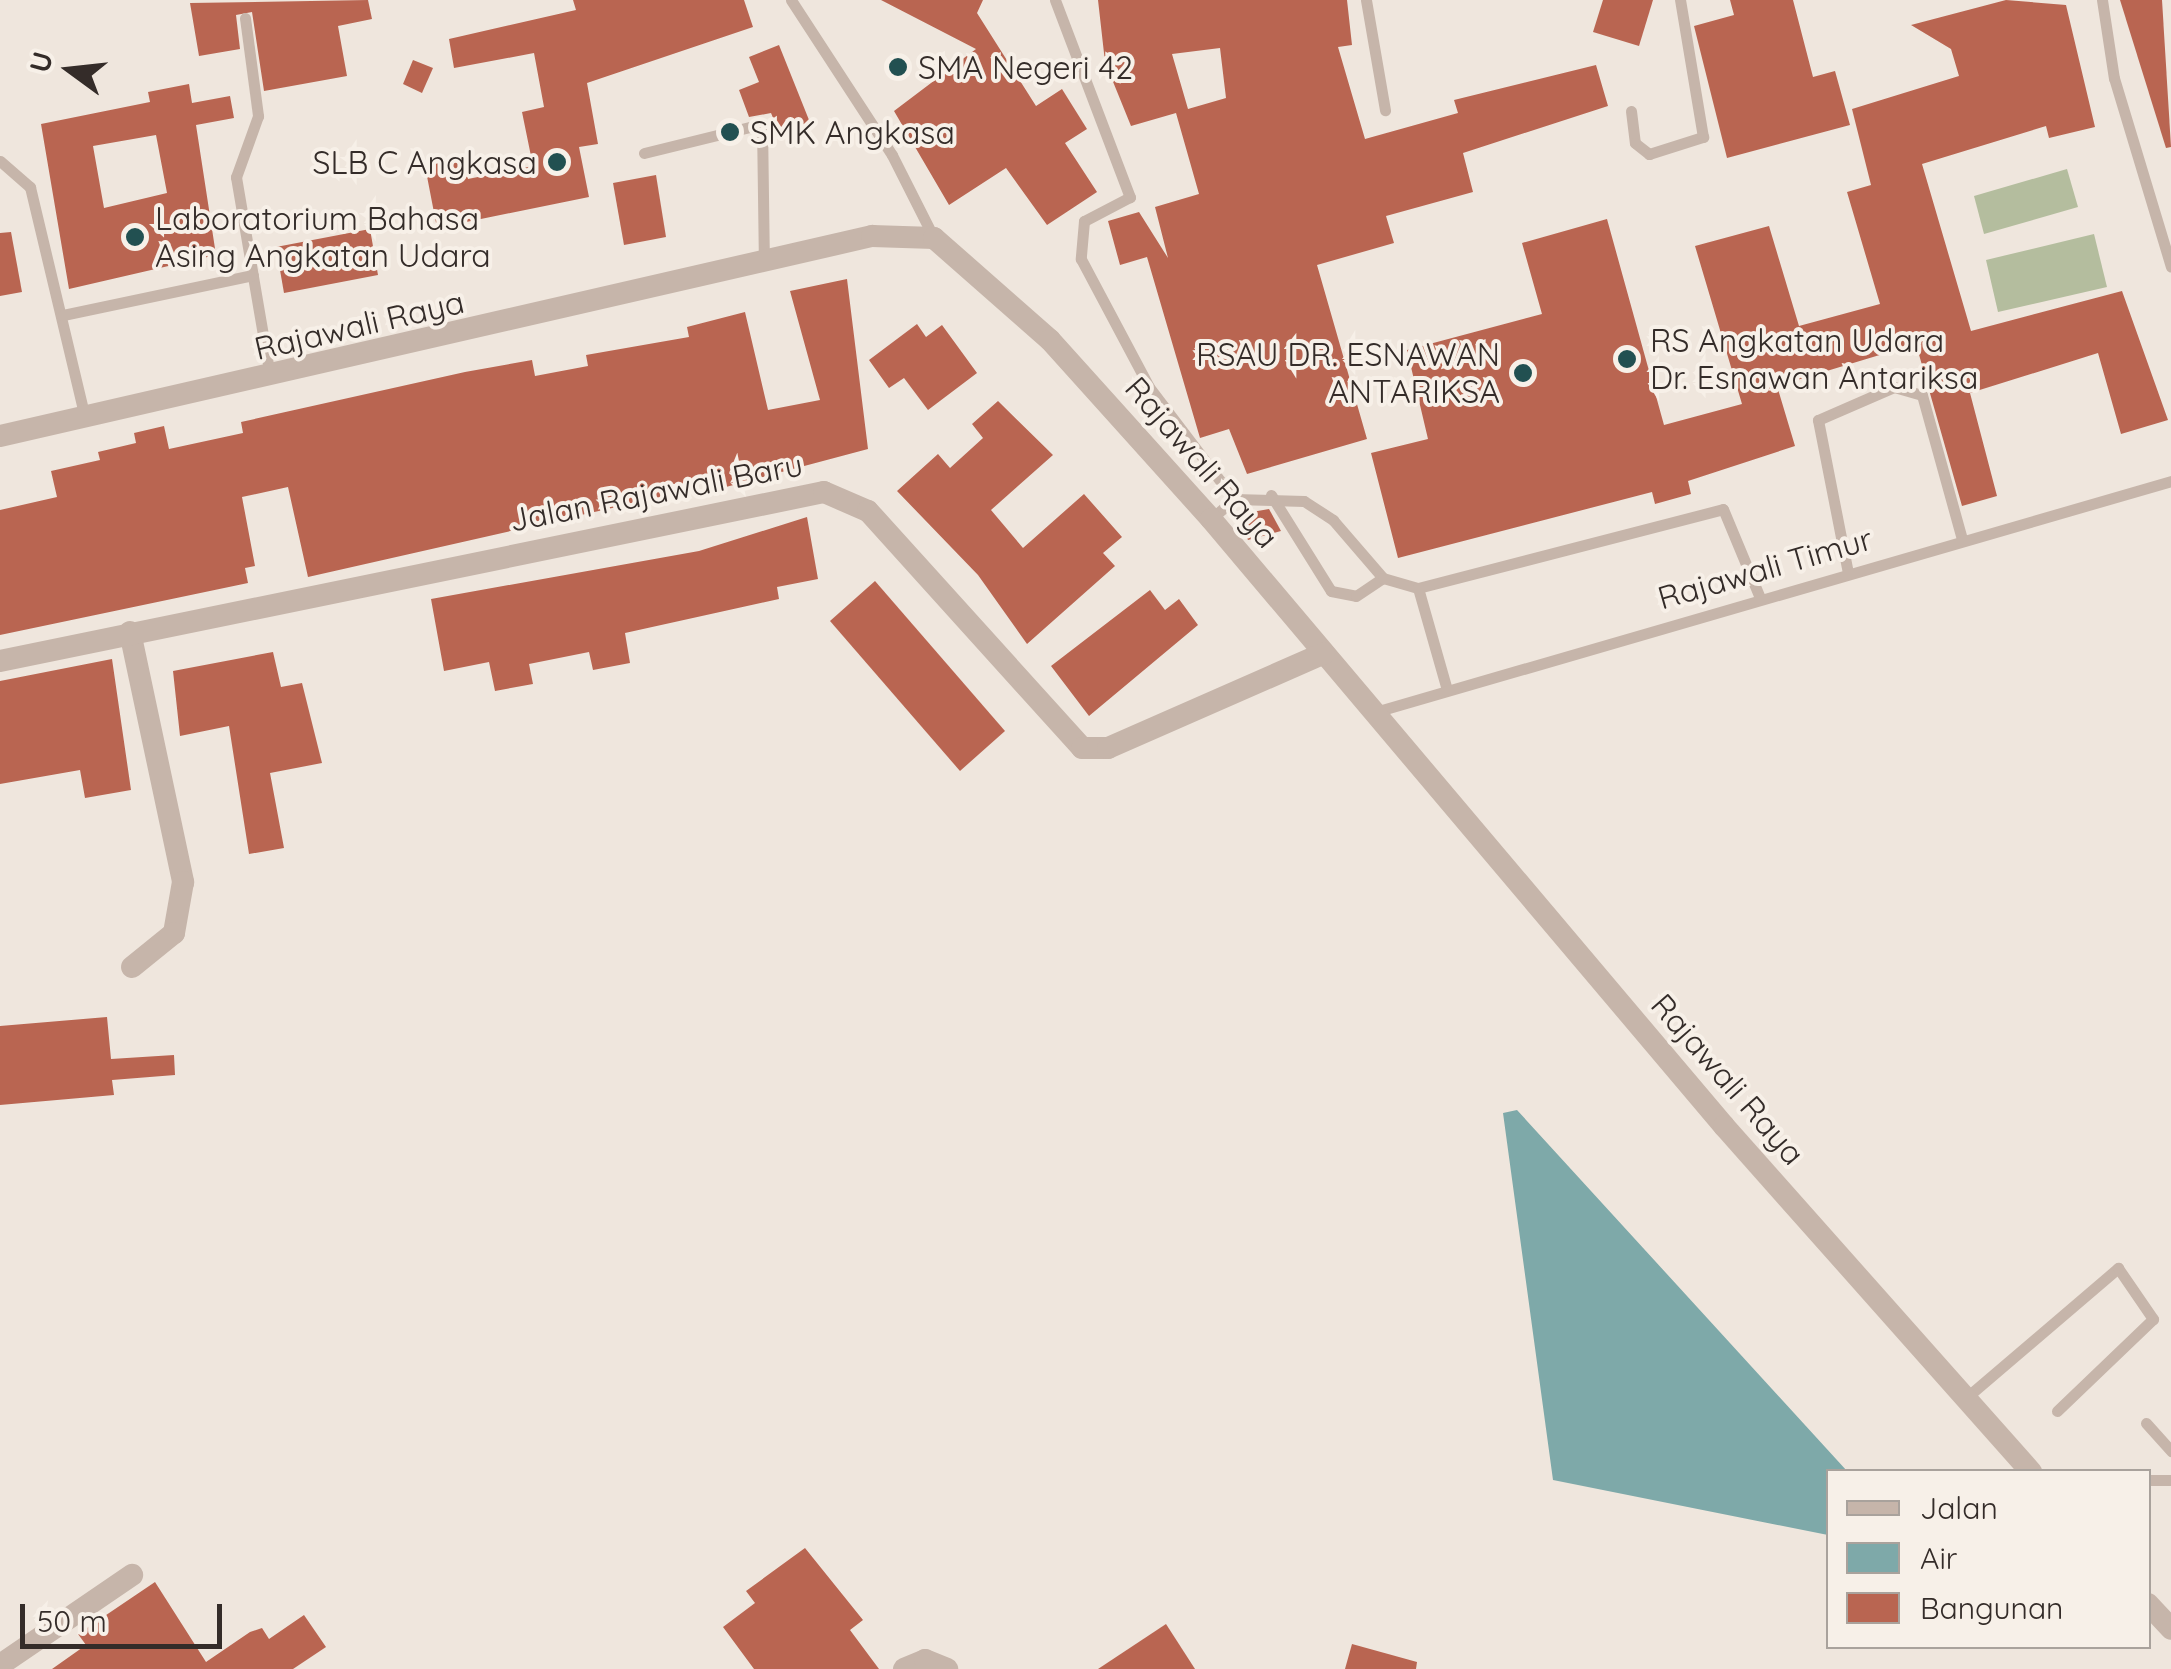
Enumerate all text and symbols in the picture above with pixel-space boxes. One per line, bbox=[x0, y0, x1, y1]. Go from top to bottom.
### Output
north arrow bbox=[20, 20, 120, 120]
text: U bbox=[21, 48, 60, 76]
place label: SMA Negeri 42 bbox=[918, 48, 1133, 86]
marker: SMA Negeri 42 bbox=[887, 56, 909, 78]
place label: SMK Angkasa bbox=[750, 113, 955, 151]
marker: SMK Angkasa bbox=[719, 121, 741, 143]
place label: SLB C Angkasa bbox=[313, 143, 537, 181]
marker: SLB C Angkasa bbox=[546, 151, 568, 173]
place label: Laboratorium Bahasa Asing Angkatan Udara bbox=[155, 200, 491, 275]
marker: Laboratorium Bahasa Asing Angkatan Udara bbox=[124, 226, 146, 248]
street label: Rajawali Raya bbox=[250, 282, 468, 368]
place label: RS Angkatan Udara Dr. Esnawan Antariksa bbox=[1650, 322, 1978, 397]
place label: RSAU DR. ESNAWAN ANTARIKSA bbox=[1196, 336, 1500, 411]
marker: RS Angkatan Udara Dr. Esnawan Antariksa bbox=[1614, 346, 1640, 372]
marker: RSAU DR. ESNAWAN ANTARIKSA bbox=[1510, 360, 1536, 386]
street label: Rajawali Raya bbox=[1117, 369, 1287, 555]
street label: Jalan Rajawali Baru bbox=[506, 445, 806, 539]
street label: Rajawali Timur bbox=[1653, 519, 1877, 617]
street label: Rajawali Raya bbox=[1643, 986, 1813, 1172]
legend bbox=[1826, 1469, 2151, 1649]
text: Jalan bbox=[1920, 1489, 1998, 1527]
text: Air bbox=[1920, 1539, 1957, 1577]
scale bar bbox=[25, 1584, 228, 1646]
text: Bangunan bbox=[1920, 1589, 2063, 1627]
text: 50 m bbox=[37, 1602, 107, 1640]

